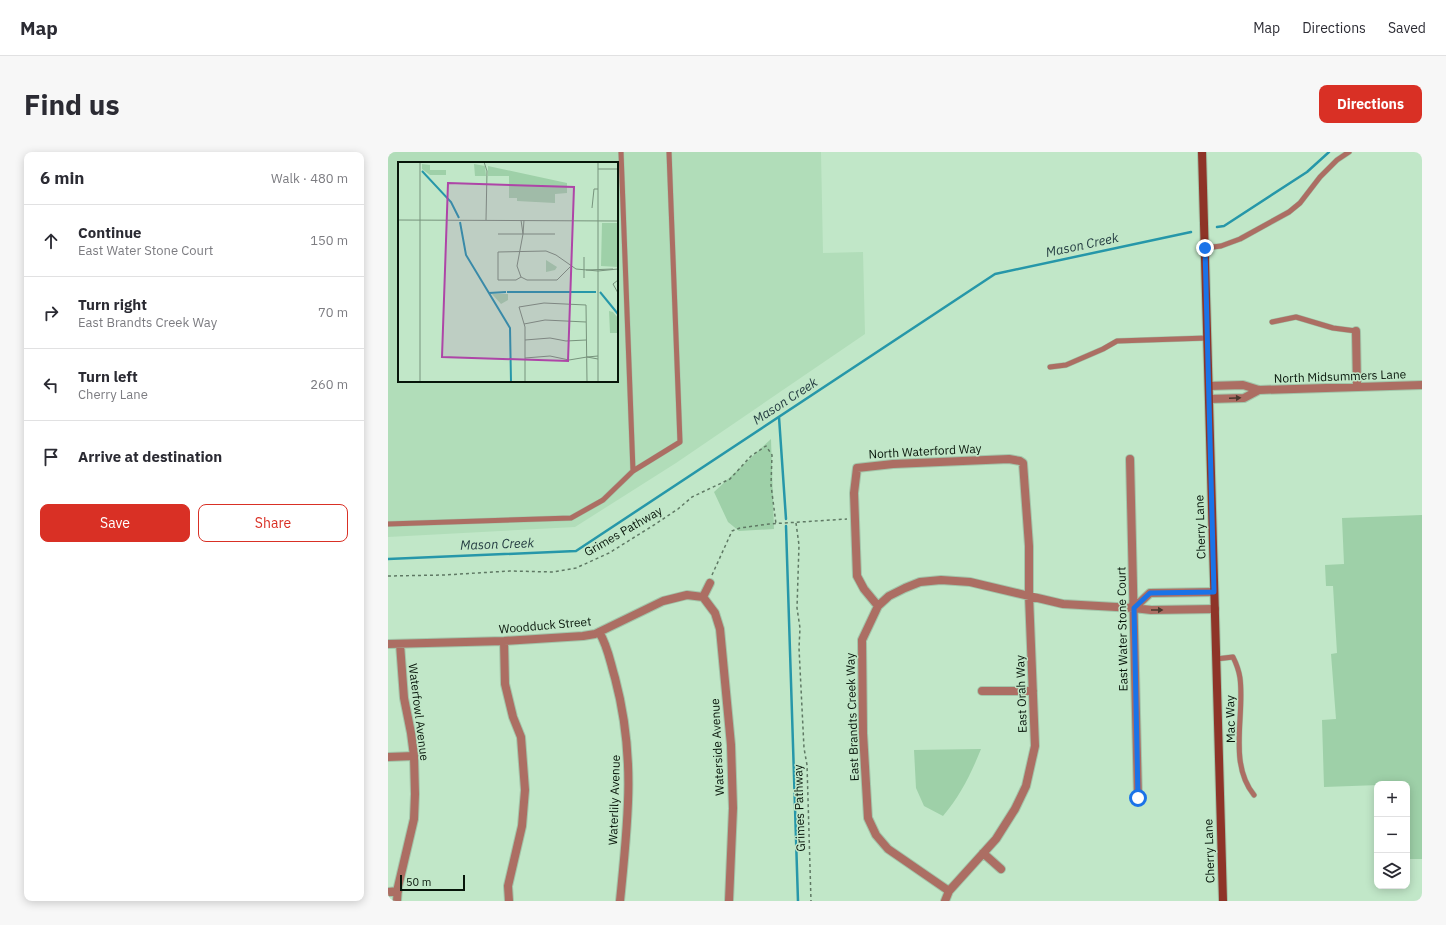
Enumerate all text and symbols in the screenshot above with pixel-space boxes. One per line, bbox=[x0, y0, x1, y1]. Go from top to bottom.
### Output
text: Map bbox=[20, 16, 58, 40]
text: Map bbox=[1253, 19, 1280, 37]
text: Directions bbox=[1302, 19, 1366, 37]
text: Saved bbox=[1388, 19, 1426, 37]
button: Directions bbox=[1319, 85, 1422, 123]
text: Find us bbox=[24, 86, 120, 123]
inset map bbox=[398, 162, 618, 382]
text: 6 min bbox=[40, 167, 84, 189]
text: Walk · 480 m bbox=[271, 170, 348, 187]
text: Continue bbox=[78, 223, 142, 242]
water label: Mason Creek bbox=[1044, 229, 1120, 261]
icon: ahead bbox=[40, 230, 62, 252]
text: 150 m bbox=[310, 232, 348, 249]
route end bbox=[1196, 239, 1214, 257]
text: East Water Stone Court bbox=[78, 242, 213, 259]
text: Turn right bbox=[78, 295, 147, 314]
icon: right bbox=[40, 302, 62, 324]
text: 70 m bbox=[318, 304, 348, 321]
text: East Brandts Creek Way bbox=[78, 314, 217, 331]
street label: North Midsummers Lane bbox=[1274, 366, 1407, 386]
text: Turn left bbox=[78, 367, 138, 386]
icon: left bbox=[40, 374, 62, 396]
water label: Mason Creek bbox=[749, 374, 821, 428]
text: 260 m bbox=[310, 376, 348, 393]
text: Cherry Lane bbox=[78, 386, 148, 403]
one-way arrow bbox=[1229, 395, 1242, 401]
street label: North Waterford Way bbox=[868, 441, 982, 461]
icon: arrive bbox=[40, 446, 62, 468]
text: Arrive at destination bbox=[78, 447, 222, 466]
street label: Cherry Lane bbox=[1191, 494, 1209, 559]
street label: Grimes Pathway bbox=[581, 503, 665, 559]
button: Save bbox=[40, 504, 190, 542]
button: Share bbox=[198, 504, 348, 542]
water label: Mason Creek bbox=[460, 534, 535, 554]
street label: East Water Stone Court bbox=[1113, 566, 1131, 692]
one-way arrow bbox=[1151, 607, 1164, 613]
street label: Woodduck Street bbox=[498, 613, 592, 637]
street label: East Brandts Creek Way bbox=[842, 653, 862, 781]
street label: East Orah Way bbox=[1012, 655, 1030, 733]
street label: Waterfowl Avenue bbox=[406, 662, 432, 762]
street label: Mac Way bbox=[1222, 695, 1238, 743]
street label: Waterside Avenue bbox=[707, 698, 727, 796]
street label: Waterlily Avenue bbox=[605, 754, 623, 845]
street label: Grimes Pathway bbox=[790, 764, 808, 852]
map controls bbox=[1374, 781, 1410, 889]
button: + bbox=[1374, 781, 1410, 817]
route start bbox=[1129, 789, 1147, 807]
button: − bbox=[1374, 817, 1410, 853]
street label: Cherry Lane bbox=[1200, 818, 1218, 883]
button: layers bbox=[1374, 853, 1410, 889]
scale bar bbox=[400, 873, 465, 892]
text: 50 m bbox=[406, 875, 431, 889]

